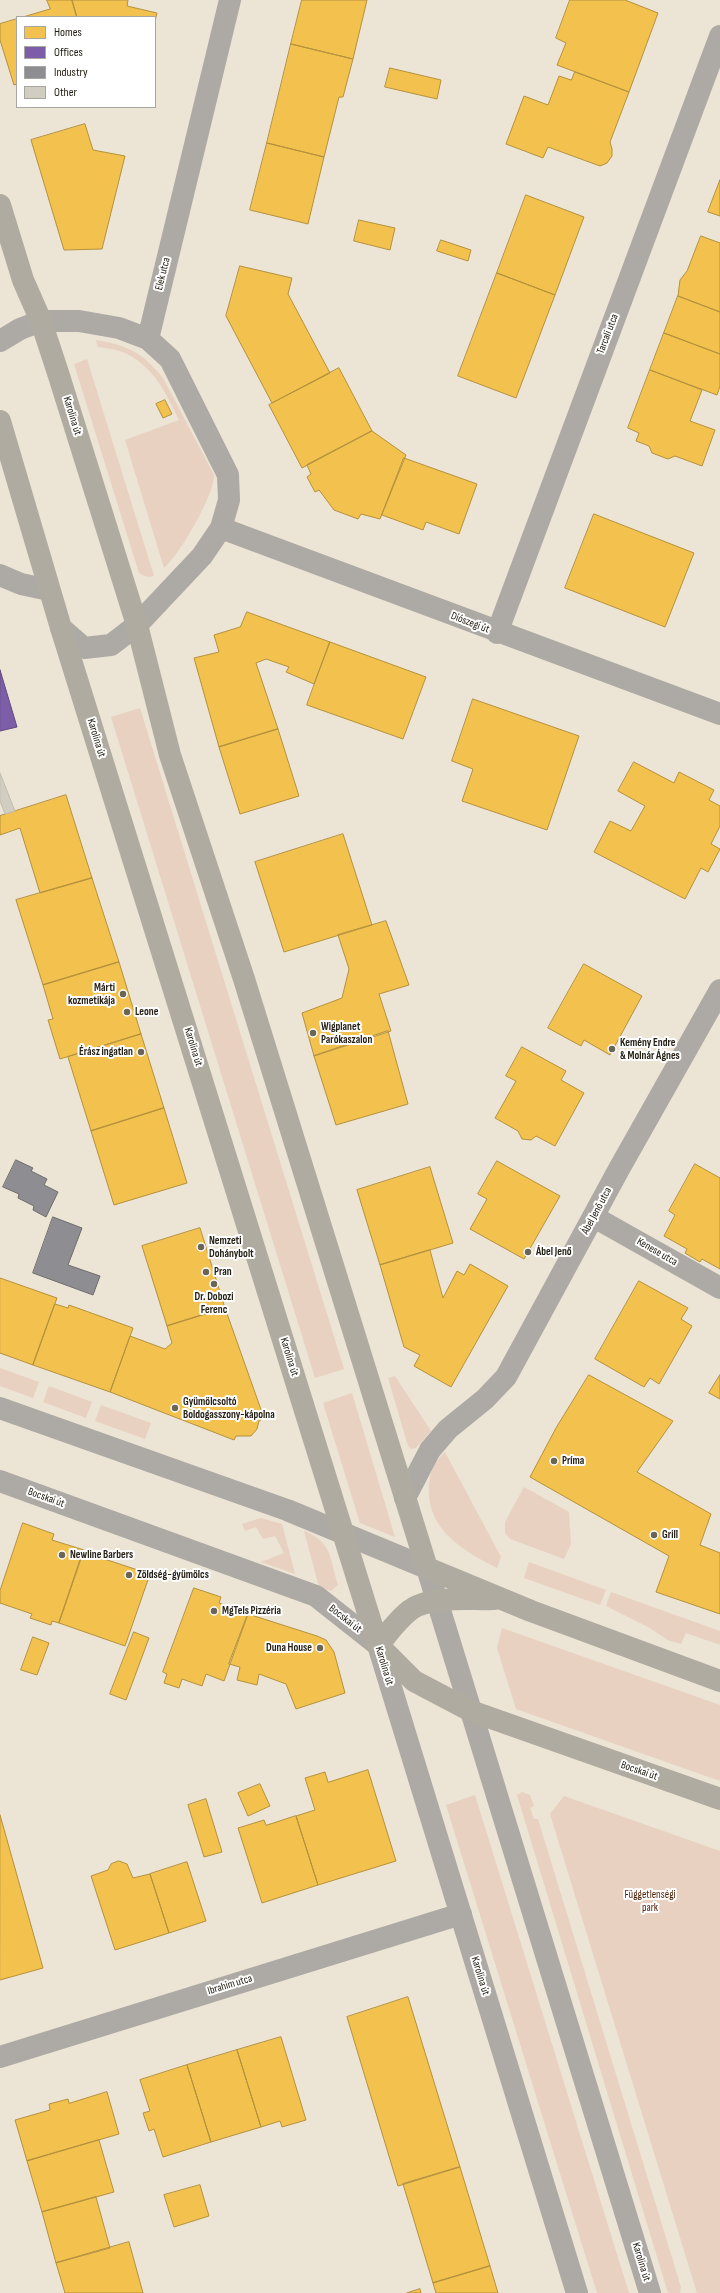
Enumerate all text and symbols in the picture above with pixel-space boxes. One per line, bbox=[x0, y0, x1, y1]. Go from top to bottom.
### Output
legend bbox=[16, 16, 156, 108]
text: Homes bbox=[54, 25, 82, 40]
text: Offices bbox=[54, 45, 83, 60]
text: Industry bbox=[54, 65, 88, 80]
text: Other bbox=[54, 85, 77, 100]
street label: Elek utca bbox=[153, 256, 173, 292]
street label: Tarcali utca bbox=[594, 312, 622, 356]
street label: Karolina út bbox=[60, 395, 84, 437]
street label: Diószegi út bbox=[449, 610, 491, 636]
street label: Karolina út bbox=[84, 717, 108, 759]
place label: Márti kozmetikája bbox=[68, 981, 115, 1007]
marker: Márti kozmetikája bbox=[118, 989, 128, 999]
place label: Leone bbox=[135, 1005, 158, 1019]
marker: Leone bbox=[122, 1007, 132, 1017]
place label: Wigplanet Parókaszalon bbox=[321, 1020, 372, 1046]
street label: Karolina út bbox=[181, 1026, 205, 1068]
marker: Wigplanet Parókaszalon bbox=[308, 1028, 318, 1038]
place label: Kemény Endre & Molnár Ágnes bbox=[620, 1036, 680, 1062]
marker: Kemény Endre & Molnár Ágnes bbox=[607, 1044, 617, 1054]
place label: Érász ingatlan bbox=[79, 1045, 133, 1059]
marker: Érász ingatlan bbox=[136, 1047, 146, 1057]
street label: Ábel Jenő utca bbox=[579, 1185, 615, 1237]
place label: Nemzeti Dohánybolt bbox=[209, 1234, 254, 1260]
street label: Kenese utca bbox=[634, 1235, 680, 1269]
marker: Nemzeti Dohánybolt bbox=[196, 1242, 206, 1252]
place label: Ábel Jenő bbox=[536, 1245, 572, 1259]
marker: Ábel Jenő bbox=[523, 1247, 533, 1257]
place label: Pran bbox=[214, 1265, 232, 1279]
marker: Pran bbox=[201, 1267, 211, 1277]
marker: Dr. Dobozi Ferenc bbox=[209, 1279, 219, 1289]
place label: Dr. Dobozi Ferenc bbox=[194, 1290, 234, 1316]
street label: Karolina út bbox=[277, 1336, 301, 1378]
place label: Gyümölcsoltó Boldogasszony-kápolna bbox=[183, 1395, 275, 1421]
marker: Gyümölcsoltó Boldogasszony-kápolna bbox=[170, 1403, 180, 1413]
place label: Príma bbox=[562, 1454, 584, 1468]
marker: Príma bbox=[549, 1456, 559, 1466]
street label: Bocskai út bbox=[26, 1485, 66, 1511]
place label: Grill bbox=[662, 1528, 678, 1542]
marker: Grill bbox=[649, 1530, 659, 1540]
place label: Newline Barbers bbox=[70, 1548, 133, 1562]
marker: Newline Barbers bbox=[57, 1550, 67, 1560]
place label: Zöldség-gyümölcs bbox=[137, 1568, 209, 1582]
marker: Zöldség-gyümölcs bbox=[124, 1570, 134, 1580]
street label: Bocskai út bbox=[326, 1602, 364, 1636]
place label: MgTels Pizzéria bbox=[222, 1604, 281, 1618]
marker: MgTels Pizzéria bbox=[209, 1606, 219, 1616]
place label: Duna House bbox=[266, 1641, 312, 1655]
marker: Duna House bbox=[315, 1643, 325, 1653]
street label: Karolina út bbox=[372, 1645, 396, 1687]
street label: Bocskai út bbox=[619, 1759, 659, 1783]
park label: Függetlenségi park bbox=[624, 1888, 676, 1914]
street label: Karolina út bbox=[468, 1955, 492, 1997]
street label: Ibrahim utca bbox=[206, 1972, 254, 1998]
street label: Karolina út bbox=[629, 2241, 653, 2283]

